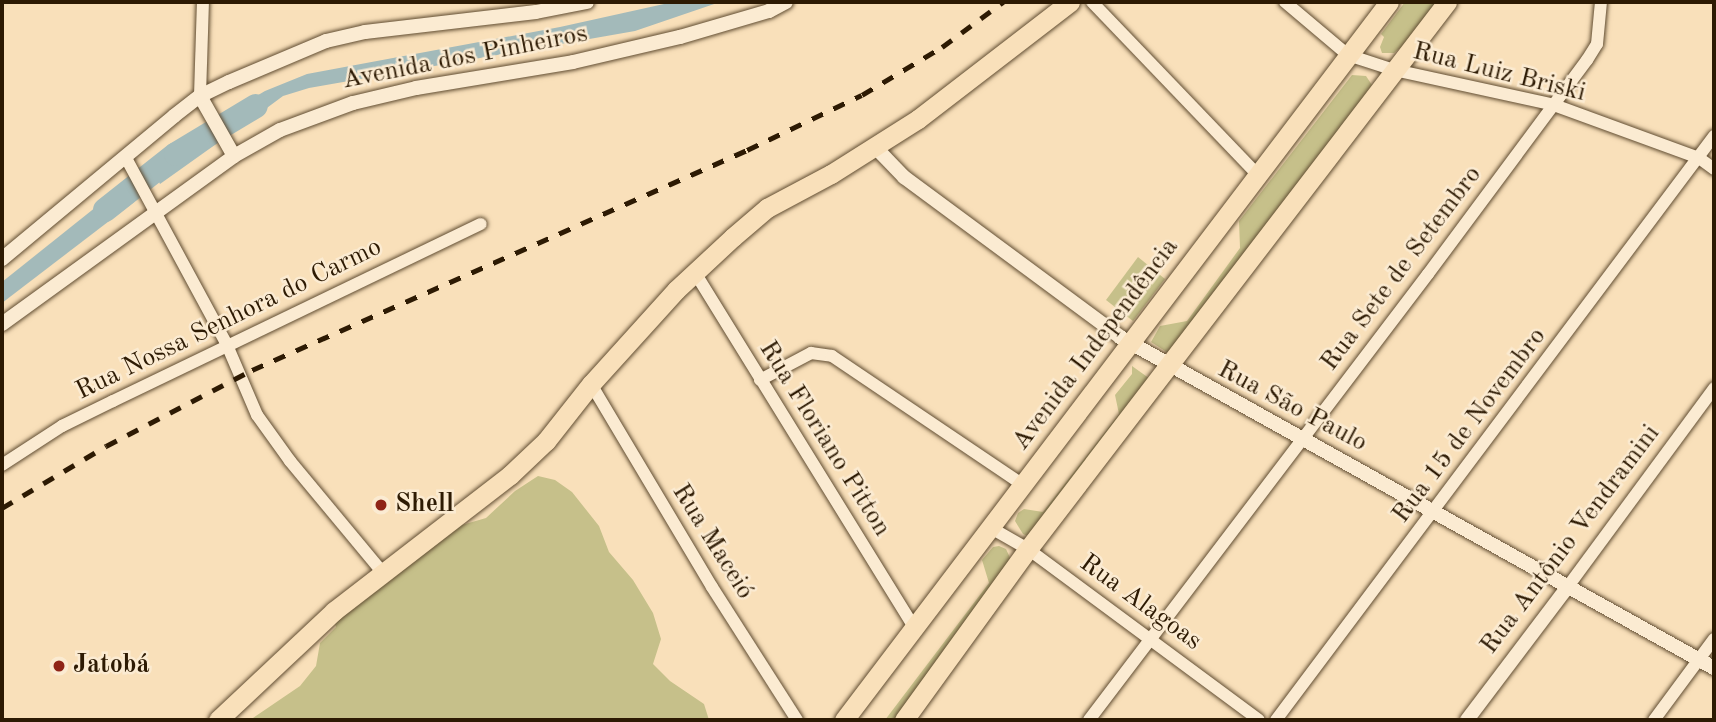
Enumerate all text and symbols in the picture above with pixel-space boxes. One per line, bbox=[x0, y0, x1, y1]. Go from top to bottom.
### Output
street label: Avenida dos Pinheiros bbox=[340, 19, 590, 97]
street label: Rua Luiz Briski bbox=[1409, 36, 1589, 110]
street label: Rua Sete de Setembro bbox=[1315, 160, 1489, 378]
street label: Rua Nossa Senhora do Carmo bbox=[71, 232, 387, 408]
street label: Avenida Independência bbox=[1006, 233, 1186, 457]
street label: Rua 15 de Novembro bbox=[1386, 322, 1554, 530]
street label: Rua Floriano Pitton bbox=[751, 335, 897, 543]
street label: Rua São Paulo bbox=[1212, 355, 1372, 459]
street label: Rua Antônio Vendramini bbox=[1475, 419, 1667, 661]
street label: Rua Maceió bbox=[664, 478, 760, 606]
place label: Shell bbox=[395, 489, 454, 521]
marker: Shell bbox=[373, 497, 389, 513]
street label: Rua Alagoas bbox=[1073, 548, 1207, 658]
place label: Jatobá bbox=[73, 650, 150, 682]
marker: Jatobá bbox=[51, 658, 67, 674]

